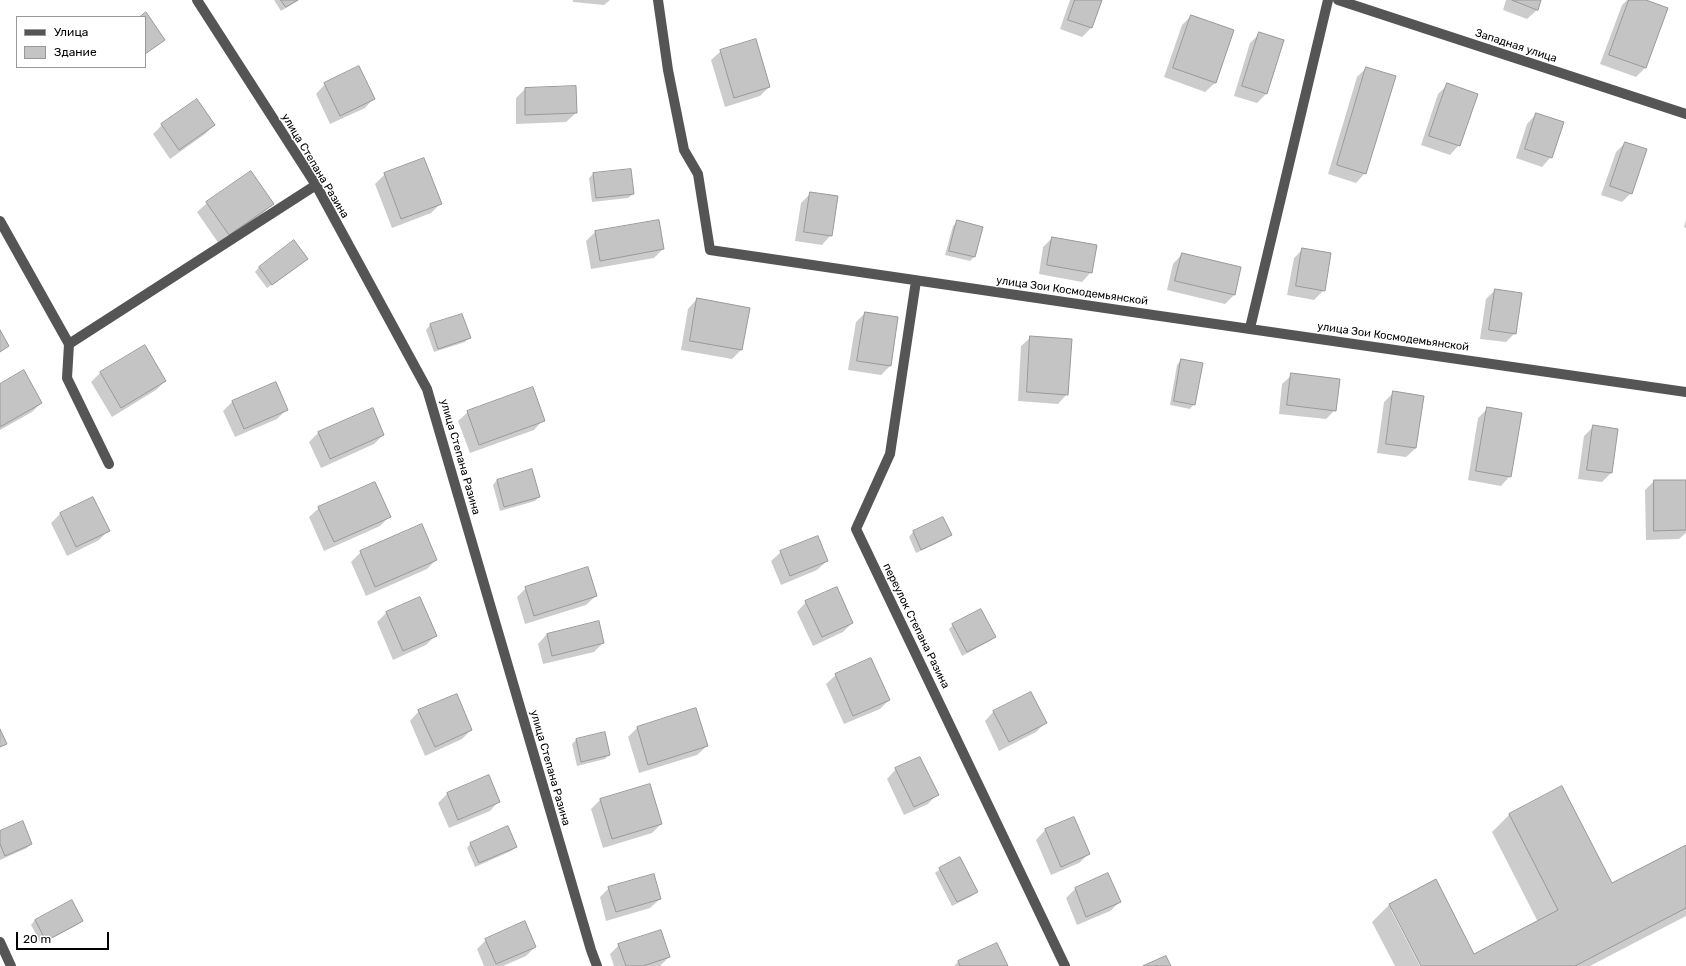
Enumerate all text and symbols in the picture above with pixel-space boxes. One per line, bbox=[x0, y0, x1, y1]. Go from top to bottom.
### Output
legend bbox=[16, 16, 146, 68]
text: Улица bbox=[54, 25, 88, 39]
street label: Западная улица bbox=[1473, 27, 1559, 65]
text: Здание bbox=[54, 45, 97, 59]
street label: улица Степана Разина bbox=[279, 111, 351, 221]
street label: улица Зои Космодемьянской bbox=[995, 274, 1149, 308]
street label: улица Зои Космодемьянской bbox=[1316, 320, 1470, 354]
street label: улица Степана Разина bbox=[437, 398, 483, 516]
street label: переулок Степана Разина bbox=[880, 561, 952, 691]
street label: улица Степана Разина bbox=[527, 709, 573, 827]
scale bar bbox=[18, 924, 111, 950]
text: 20 m bbox=[23, 932, 51, 946]

